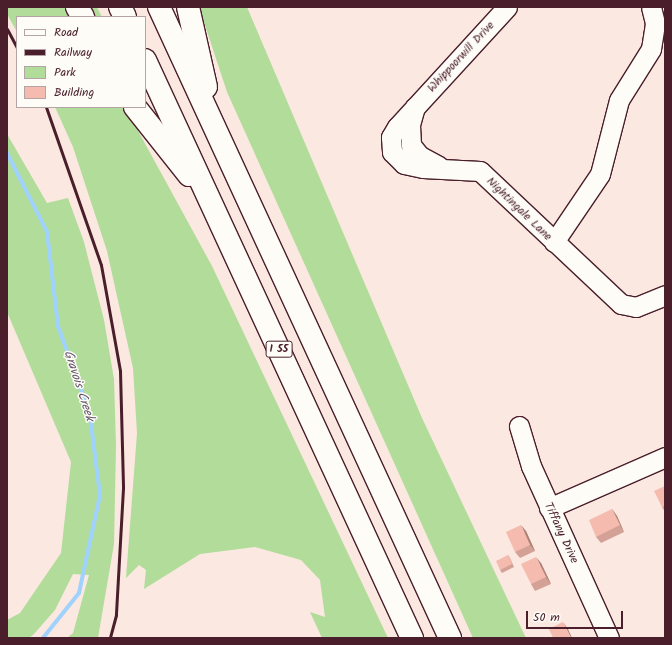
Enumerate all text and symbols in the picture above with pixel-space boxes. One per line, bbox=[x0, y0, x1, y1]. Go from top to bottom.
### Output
legend bbox=[16, 16, 146, 108]
street label: Whippoorwill Drive bbox=[424, 19, 498, 95]
text: Road bbox=[54, 23, 78, 42]
text: Railway bbox=[54, 43, 92, 62]
text: Park bbox=[54, 63, 76, 82]
text: Building bbox=[54, 83, 94, 102]
street label: Nightingale Lane bbox=[483, 174, 555, 244]
road number: I 55 bbox=[265, 340, 293, 358]
water label: Gravois Creek bbox=[59, 349, 97, 423]
street label: Tiffany Drive bbox=[541, 500, 581, 566]
scale bar bbox=[528, 603, 625, 629]
text: 50 m bbox=[533, 608, 560, 627]

